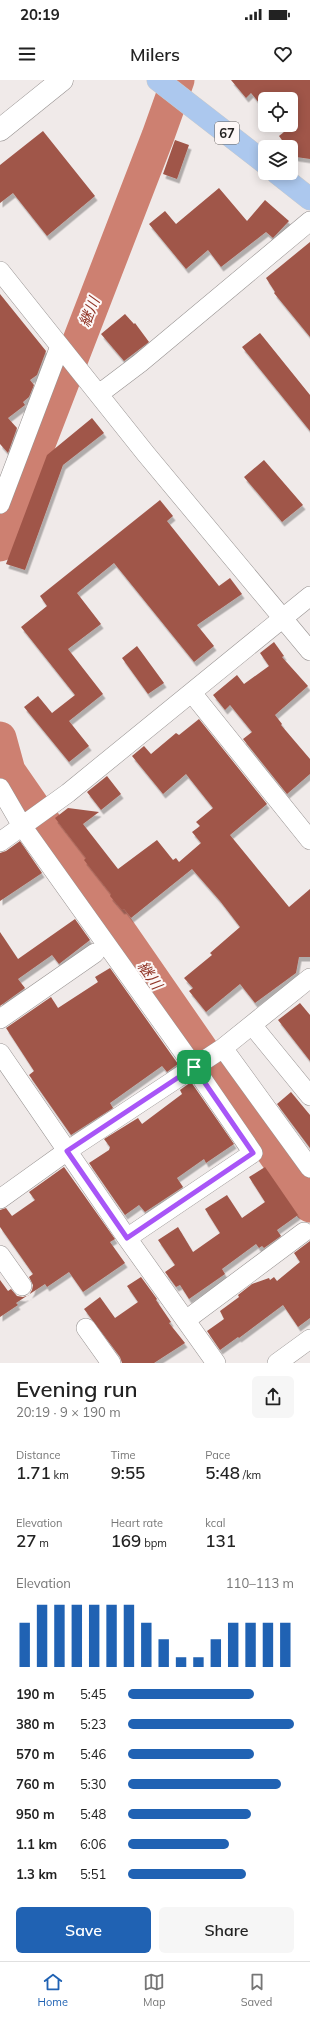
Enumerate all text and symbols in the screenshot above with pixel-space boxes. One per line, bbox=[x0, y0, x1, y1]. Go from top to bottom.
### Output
text: 20:19 bbox=[20, 5, 60, 24]
icon: menu bbox=[16, 43, 38, 65]
text: Milers bbox=[130, 43, 180, 66]
icon: heart bbox=[272, 43, 294, 65]
map controls bbox=[258, 92, 298, 180]
button: locate bbox=[258, 92, 298, 132]
road number: 67 bbox=[215, 122, 239, 144]
button: layers bbox=[258, 140, 298, 180]
water label: 継川 bbox=[75, 293, 104, 329]
water label: 継川 bbox=[134, 957, 168, 994]
pin bbox=[177, 1050, 211, 1084]
icon: arrive bbox=[183, 1056, 205, 1078]
text: Evening run bbox=[16, 1375, 138, 1403]
button: share bbox=[252, 1376, 294, 1418]
text: 20:19 · 9 × 190 m bbox=[16, 1404, 121, 1420]
text: Distance bbox=[16, 1448, 60, 1462]
text: Time bbox=[111, 1448, 136, 1462]
text: Pace bbox=[205, 1448, 230, 1462]
text: 1.71 bbox=[16, 1462, 51, 1483]
text: 9:55 bbox=[111, 1462, 145, 1483]
text: 5:48 bbox=[205, 1462, 240, 1483]
text: km bbox=[51, 1468, 69, 1482]
text: /km bbox=[240, 1468, 261, 1482]
text: Elevation bbox=[16, 1516, 63, 1530]
text: Heart rate bbox=[111, 1516, 163, 1530]
text: kcal bbox=[205, 1516, 225, 1530]
text: 27 bbox=[16, 1530, 36, 1551]
text: 169 bbox=[111, 1530, 141, 1551]
text: 131 bbox=[205, 1530, 236, 1551]
text: m bbox=[36, 1536, 49, 1550]
text: bpm bbox=[141, 1536, 167, 1550]
text: Elevation bbox=[16, 1575, 71, 1591]
text: 110–113 m bbox=[226, 1575, 294, 1591]
text: 190 m bbox=[16, 1686, 55, 1702]
text: 5:45 bbox=[80, 1686, 106, 1702]
text: 380 m bbox=[16, 1716, 55, 1732]
text: 5:23 bbox=[80, 1716, 106, 1732]
text: 570 m bbox=[16, 1746, 55, 1762]
text: 5:46 bbox=[80, 1746, 106, 1762]
text: 760 m bbox=[16, 1776, 55, 1792]
text: 5:30 bbox=[80, 1776, 106, 1792]
text: 950 m bbox=[16, 1806, 55, 1822]
text: 5:48 bbox=[80, 1806, 106, 1822]
text: 1.1 km bbox=[16, 1836, 57, 1852]
text: 6:06 bbox=[80, 1836, 106, 1852]
text: 1.3 km bbox=[16, 1866, 57, 1882]
text: 5:51 bbox=[80, 1866, 106, 1882]
button: Save bbox=[16, 1907, 151, 1953]
button: Share bbox=[159, 1907, 294, 1953]
tab: Home bbox=[38, 1971, 68, 2009]
tab: Map bbox=[143, 1971, 166, 2009]
tab: Saved bbox=[241, 1971, 272, 2009]

